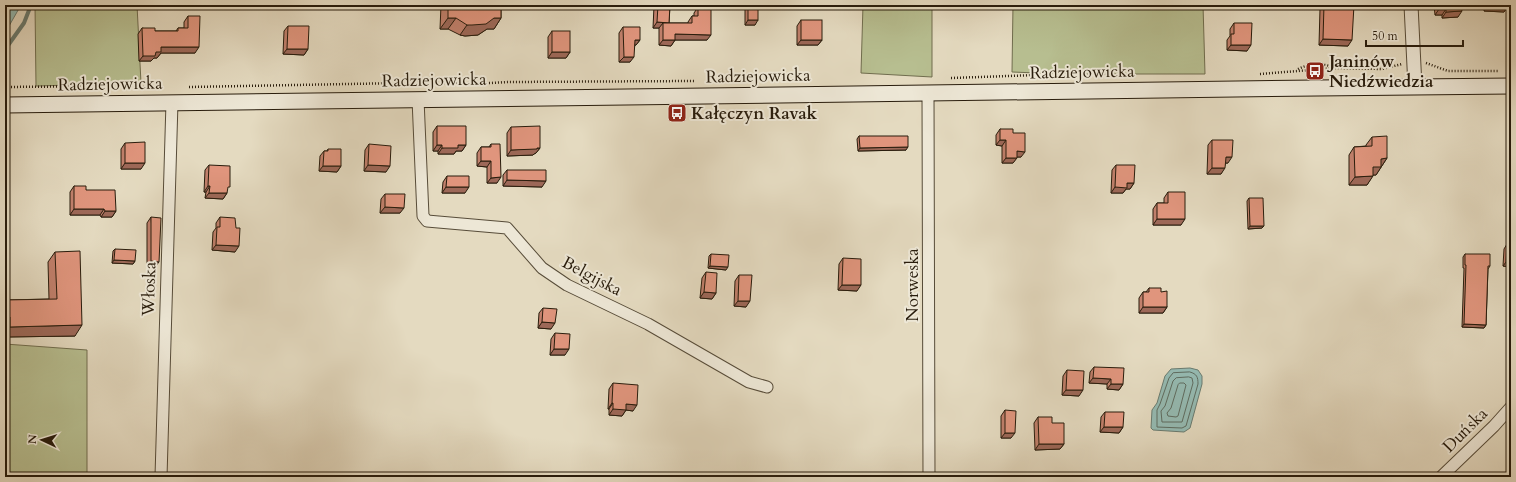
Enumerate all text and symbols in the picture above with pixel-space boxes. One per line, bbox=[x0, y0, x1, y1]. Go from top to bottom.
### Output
scale bar bbox=[1366, 22, 1463, 48]
text: 50 m bbox=[1372, 28, 1399, 44]
place label: Janinów Niedźwiedzia bbox=[1326, 50, 1434, 93]
street label: Radziejowicka bbox=[1029, 60, 1135, 84]
bus stop icon: Janinów Niedźwiedzia bbox=[1304, 60, 1326, 82]
street label: Radziejowicka bbox=[705, 64, 811, 88]
street label: Radziejowicka bbox=[381, 68, 487, 92]
street label: Radziejowicka bbox=[57, 72, 163, 96]
bus stop icon: Kałęczyn Ravak bbox=[666, 102, 688, 124]
place label: Kałęczyn Ravak bbox=[691, 102, 818, 125]
street label: Norweska bbox=[901, 248, 924, 322]
street label: Belgijska bbox=[558, 251, 627, 302]
street label: Włoska bbox=[137, 261, 161, 318]
street label: Duńska bbox=[1437, 402, 1493, 458]
north arrow bbox=[22, 420, 62, 460]
text: N bbox=[25, 434, 40, 445]

